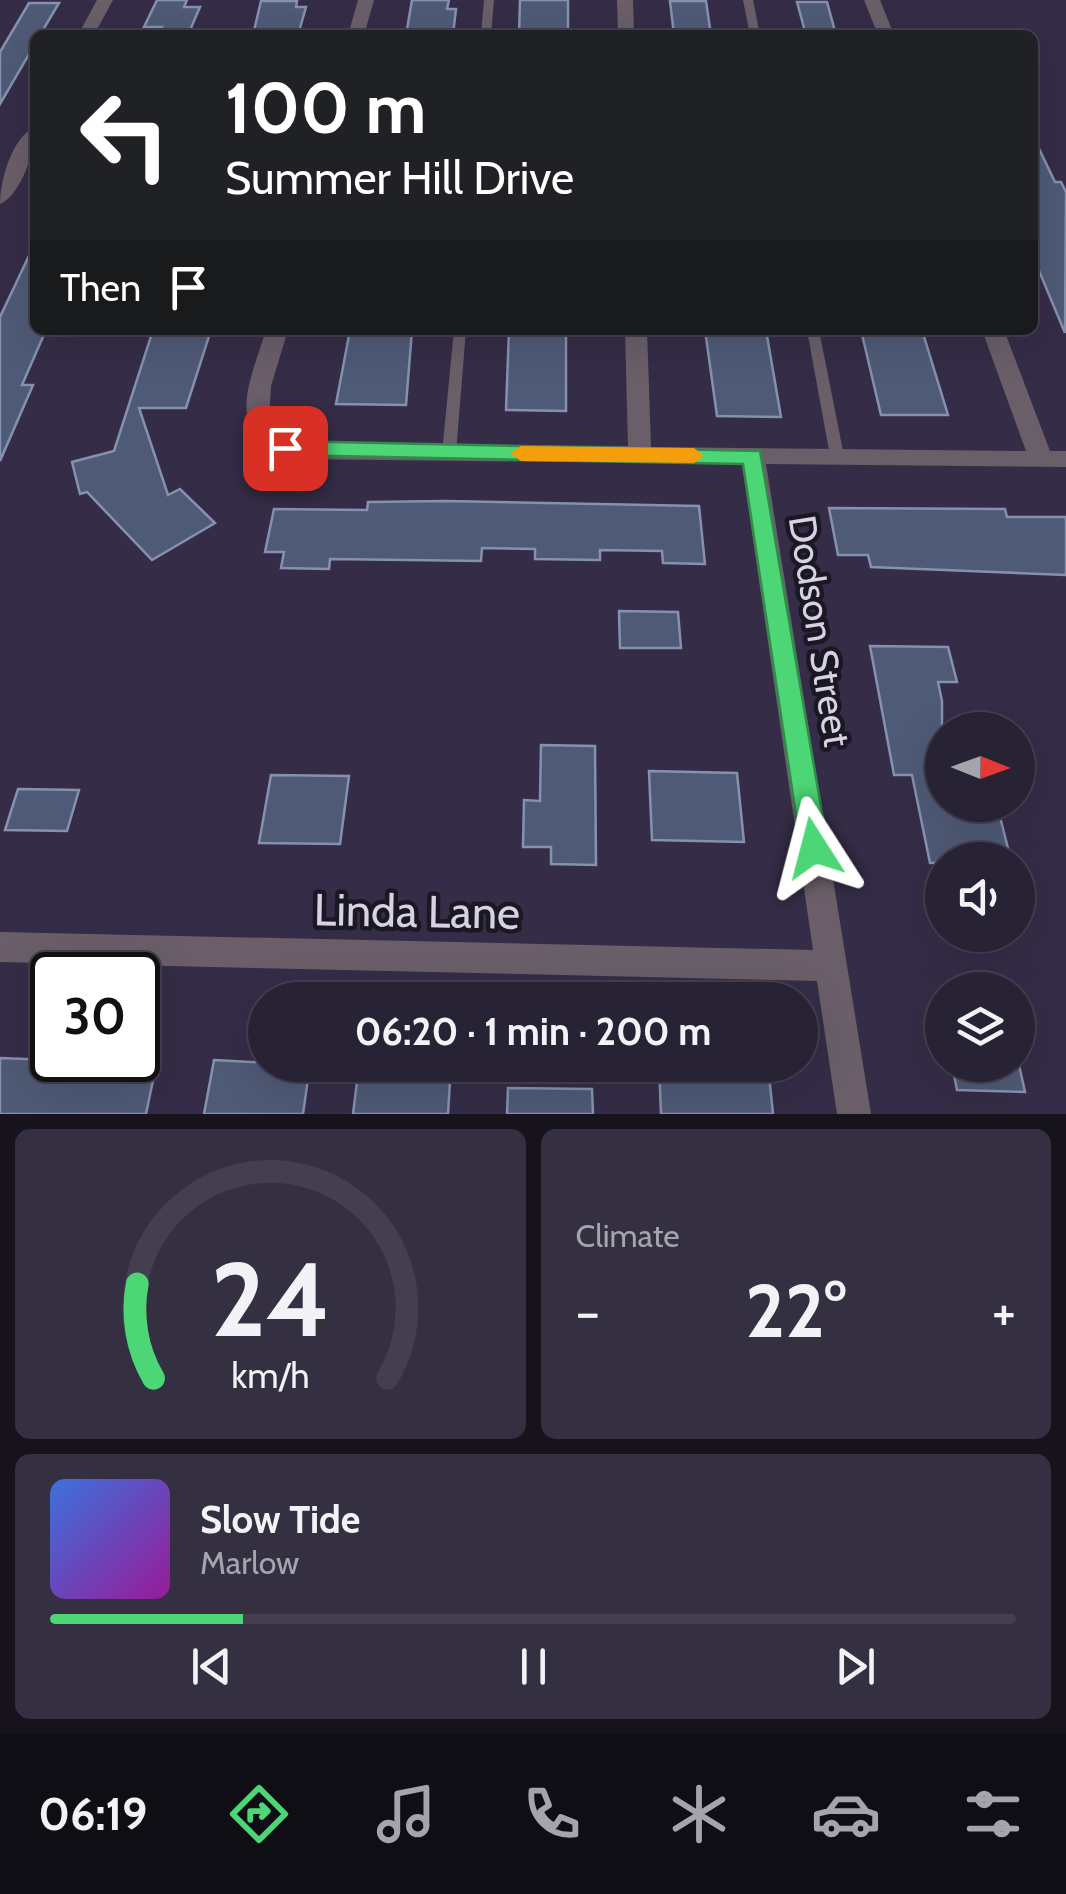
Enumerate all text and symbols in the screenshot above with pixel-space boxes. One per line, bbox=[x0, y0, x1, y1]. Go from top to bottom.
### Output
text: 100 m bbox=[225, 65, 426, 151]
icon: left bbox=[60, 70, 190, 200]
text: Summer Hill Drive bbox=[225, 151, 574, 205]
icon: arrive bbox=[161, 260, 216, 315]
text: Then bbox=[60, 264, 141, 311]
pin bbox=[243, 406, 328, 491]
icon: arrive bbox=[258, 421, 313, 476]
street label: Dodson Street bbox=[779, 512, 862, 750]
north arrow bbox=[925, 712, 1035, 822]
map controls bbox=[925, 712, 1035, 1082]
position arrow bbox=[762, 796, 866, 900]
button: sound bbox=[925, 842, 1035, 952]
street label: Linda Lane bbox=[313, 882, 521, 940]
speed limit sign: 30 bbox=[30, 952, 160, 1082]
button: layers bbox=[925, 972, 1035, 1082]
text: 06:20 · 1 min · 200 m bbox=[355, 1008, 711, 1055]
text: Climate bbox=[576, 1216, 680, 1255]
text: 24 bbox=[210, 1236, 330, 1362]
text: 22° bbox=[745, 1265, 846, 1356]
text: − bbox=[576, 1278, 600, 1345]
text: + bbox=[992, 1278, 1016, 1345]
text: km/h bbox=[231, 1354, 309, 1397]
text: Slow Tide bbox=[200, 1496, 360, 1543]
text: Marlow bbox=[200, 1543, 299, 1582]
icon: previous bbox=[184, 1639, 239, 1694]
icon: pause bbox=[506, 1639, 561, 1694]
icon: next bbox=[828, 1639, 883, 1694]
icon: directions bbox=[224, 1779, 294, 1849]
icon: music bbox=[371, 1779, 441, 1849]
icon: phone bbox=[517, 1779, 587, 1849]
icon: climate bbox=[664, 1779, 734, 1849]
icon: car bbox=[811, 1779, 881, 1849]
icon: filters bbox=[958, 1779, 1028, 1849]
text: 06:19 bbox=[38, 1787, 147, 1841]

